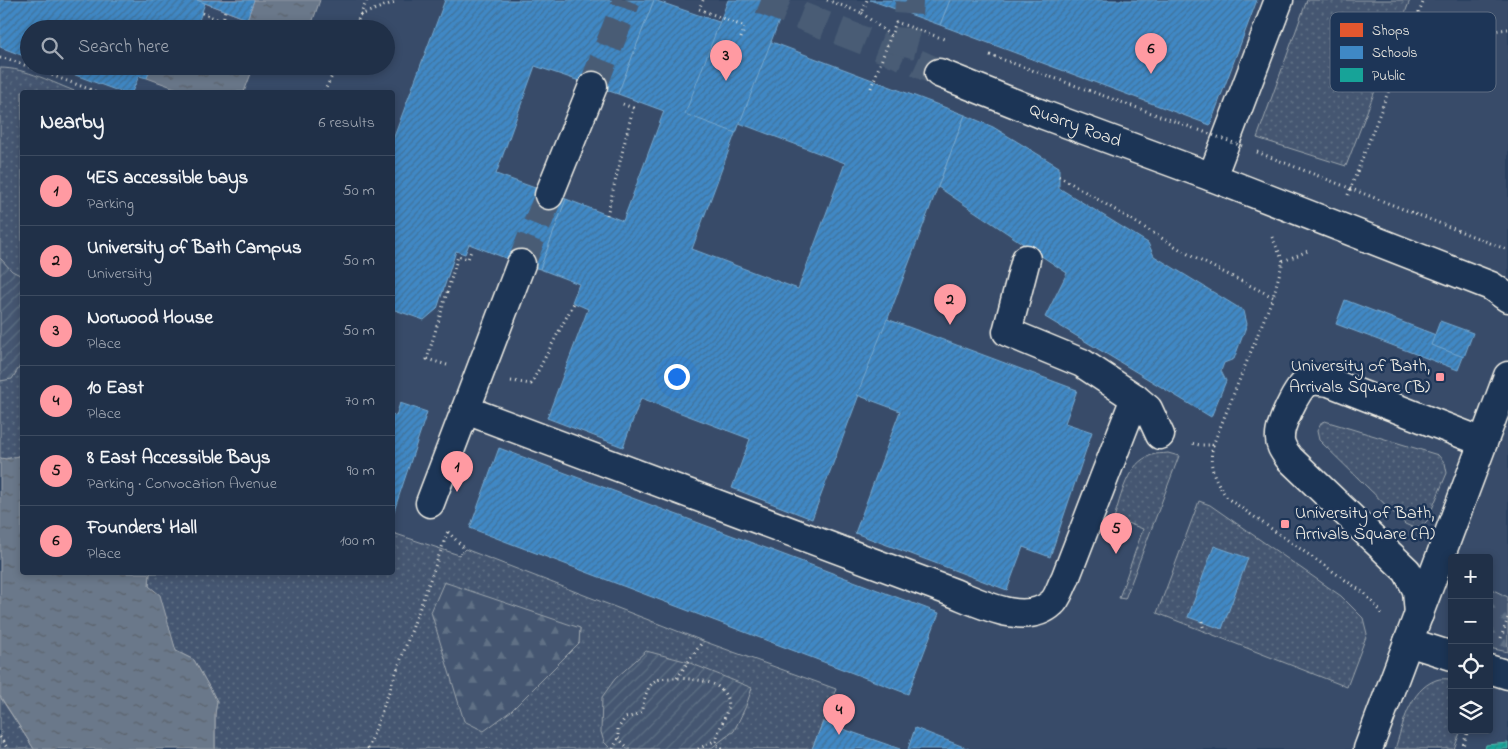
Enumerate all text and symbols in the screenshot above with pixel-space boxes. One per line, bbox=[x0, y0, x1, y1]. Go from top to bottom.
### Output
legend bbox=[1330, 12, 1496, 92]
search box bbox=[20, 20, 395, 75]
text: Shops bbox=[1372, 21, 1410, 42]
pin: 6 bbox=[1135, 33, 1167, 74]
icon: search bbox=[38, 34, 66, 62]
text: Search here bbox=[78, 34, 169, 61]
pin: 3 bbox=[710, 40, 742, 81]
text: Schools bbox=[1372, 43, 1417, 64]
text: Public bbox=[1372, 66, 1406, 87]
street label: Quarry Road bbox=[1025, 97, 1125, 155]
text: Nearby bbox=[40, 108, 104, 138]
text: 6 results bbox=[318, 111, 375, 135]
text: 4ES accessible bays bbox=[87, 165, 248, 192]
text: 1 bbox=[53, 179, 59, 203]
text: 50 m bbox=[343, 179, 375, 203]
text: Parking bbox=[87, 192, 134, 216]
text: University of Bath Campus bbox=[87, 235, 302, 262]
text: 2 bbox=[52, 249, 60, 273]
text: 50 m bbox=[343, 249, 375, 273]
text: University bbox=[87, 262, 152, 286]
pin: 2 bbox=[934, 284, 966, 325]
text: Norwood House bbox=[87, 305, 213, 332]
text: 3 bbox=[53, 319, 59, 343]
text: 50 m bbox=[343, 319, 375, 343]
text: Place bbox=[87, 332, 121, 356]
place label: University of Bath, Arrivals Square (B) bbox=[1289, 354, 1430, 401]
your location bbox=[664, 364, 690, 390]
marker: University of Bath, Arrivals Square (B) bbox=[1434, 371, 1446, 383]
text: 10 East bbox=[87, 375, 144, 402]
text: 4 bbox=[53, 389, 59, 413]
text: 70 m bbox=[345, 389, 375, 413]
text: Place bbox=[87, 402, 121, 426]
text: 8 East Accessible Bays bbox=[87, 445, 271, 472]
pin: 1 bbox=[441, 451, 473, 492]
text: 5 bbox=[51, 459, 61, 483]
text: 90 m bbox=[347, 459, 375, 483]
text: Parking · Convocation Avenue bbox=[87, 472, 277, 496]
place label: University of Bath, Arrivals Square (A) bbox=[1295, 501, 1435, 548]
pin: 5 bbox=[1100, 513, 1132, 554]
text: Founders' Hall bbox=[87, 515, 197, 542]
marker: University of Bath, Arrivals Square (A) bbox=[1279, 518, 1291, 530]
text: 6 bbox=[52, 529, 60, 553]
text: 100 m bbox=[340, 529, 375, 553]
text: Place bbox=[87, 542, 121, 566]
map controls bbox=[1448, 554, 1493, 734]
button: + bbox=[1448, 554, 1493, 599]
button: − bbox=[1448, 599, 1493, 644]
button: locate bbox=[1448, 644, 1493, 689]
button: layers bbox=[1448, 689, 1493, 734]
pin: 4 bbox=[823, 694, 855, 735]

